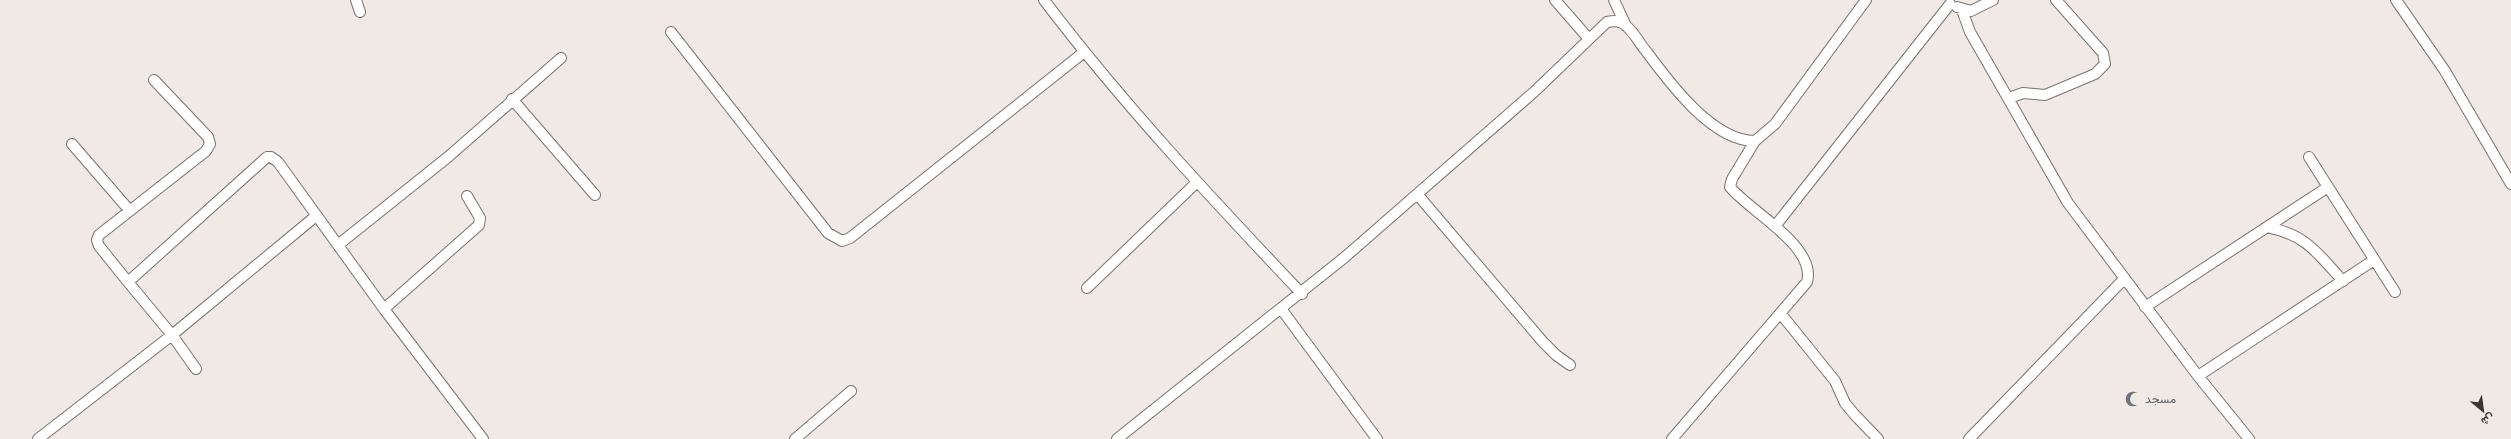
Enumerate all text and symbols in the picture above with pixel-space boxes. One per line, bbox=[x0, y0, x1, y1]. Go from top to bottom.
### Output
mosque icon: مسجد bbox=[2124, 390, 2142, 408]
north arrow bbox=[2463, 391, 2503, 431]
place label: مسجد bbox=[2145, 392, 2176, 406]
text: ش bbox=[2479, 410, 2497, 428]

